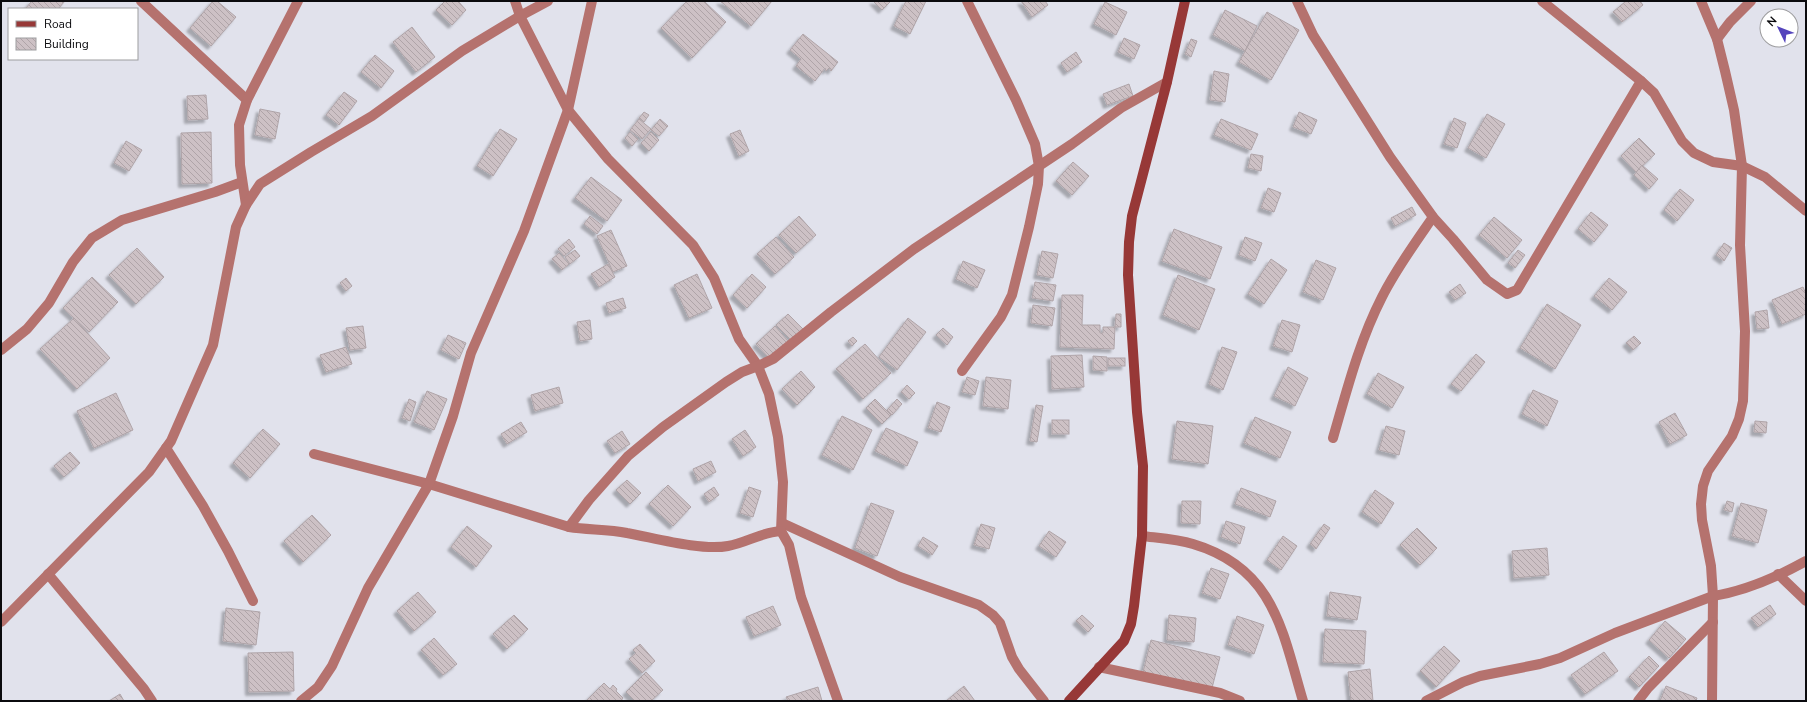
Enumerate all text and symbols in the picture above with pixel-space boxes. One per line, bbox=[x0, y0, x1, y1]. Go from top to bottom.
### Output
legend bbox=[8, 8, 138, 60]
north arrow bbox=[1759, 8, 1799, 48]
text: N bbox=[1764, 13, 1780, 30]
text: Road bbox=[44, 16, 72, 32]
text: Building bbox=[44, 36, 89, 52]

